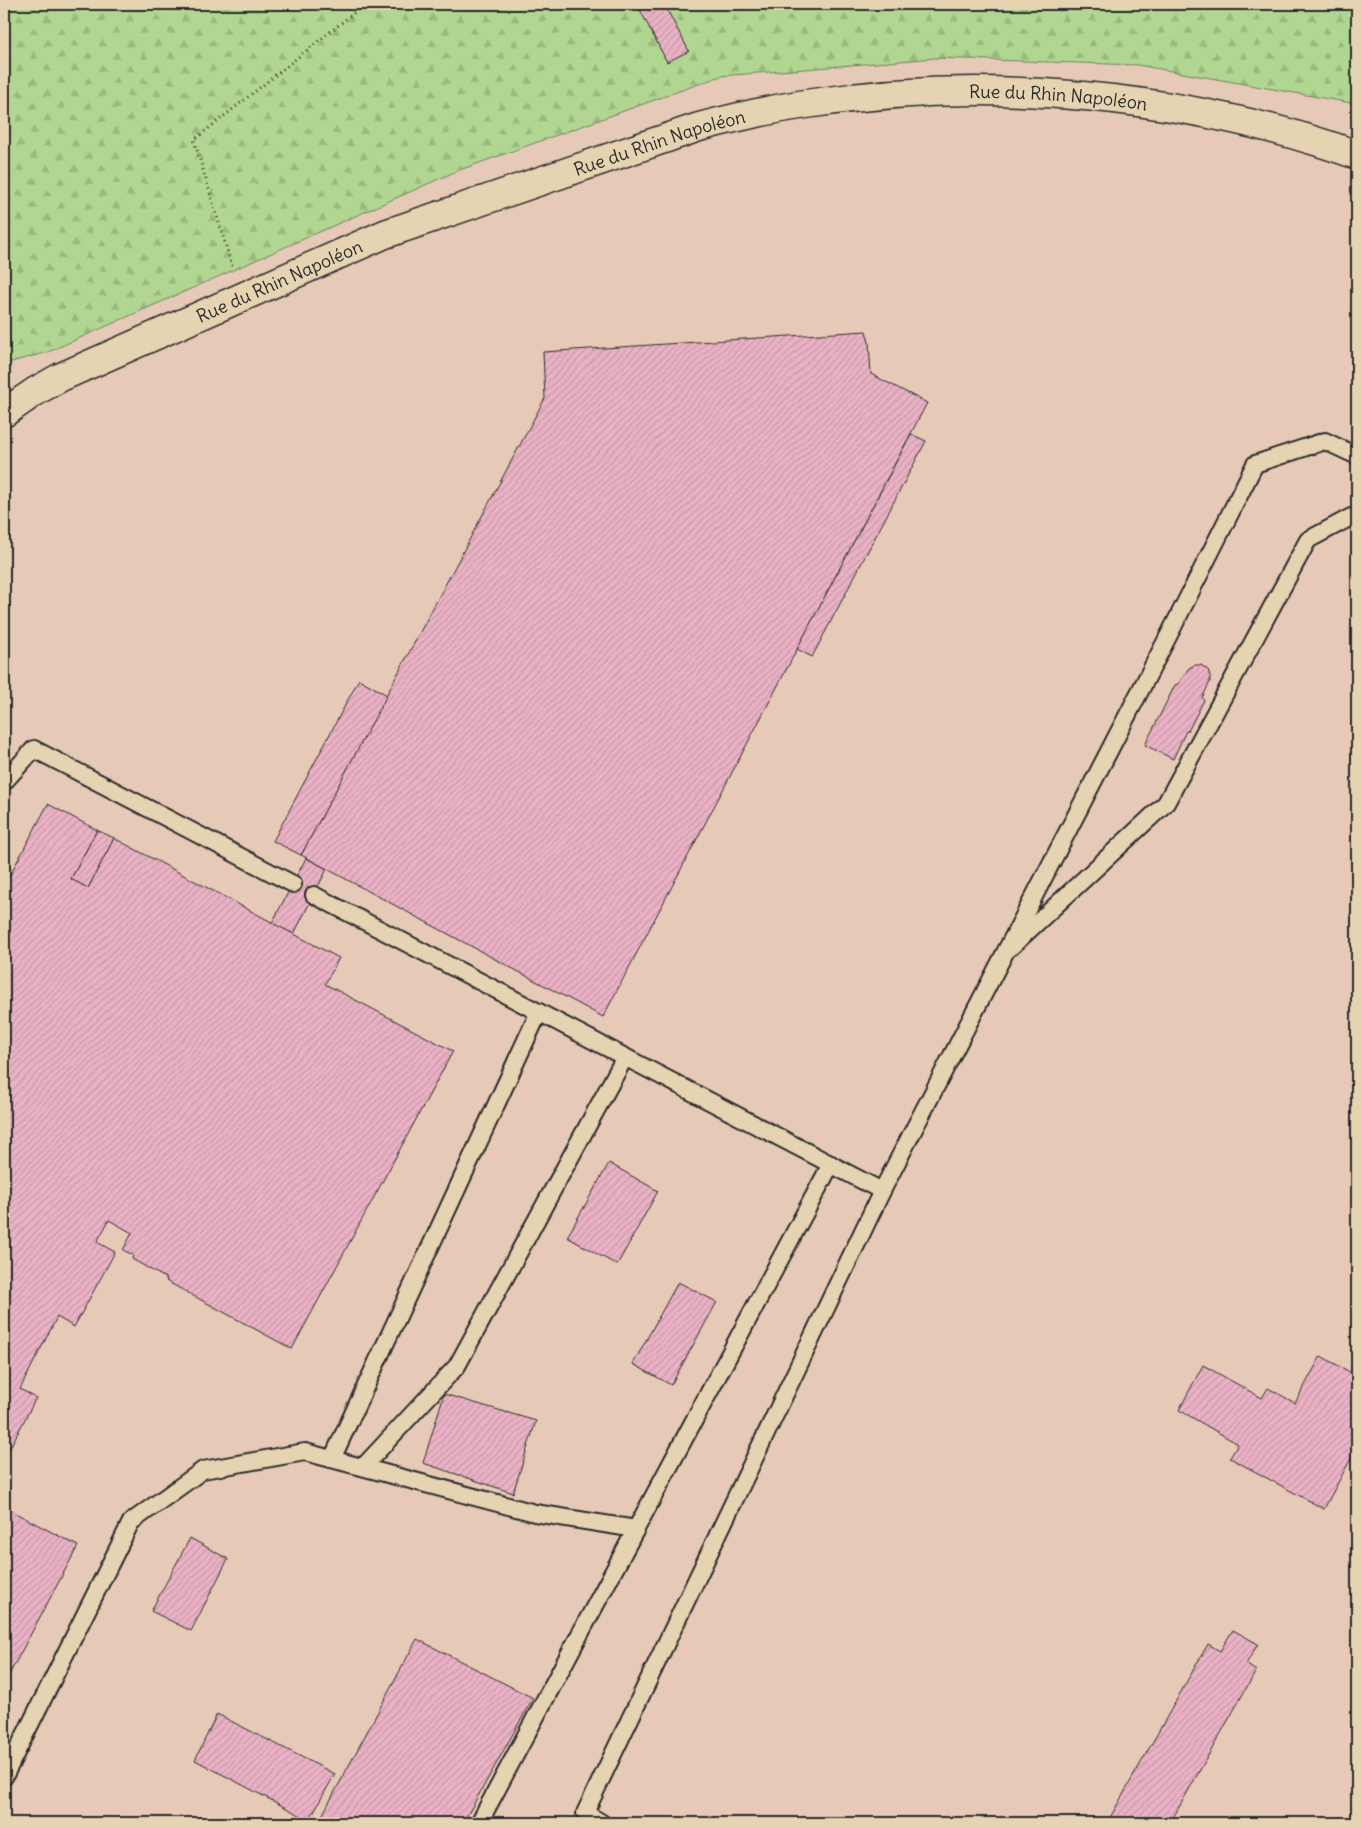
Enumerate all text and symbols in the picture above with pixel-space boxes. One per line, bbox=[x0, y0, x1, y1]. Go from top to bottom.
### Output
street label: Rue du Rhin Napoléon bbox=[969, 79, 1149, 115]
street label: Rue du Rhin Napoléon bbox=[570, 104, 747, 180]
street label: Rue du Rhin Napoléon bbox=[193, 234, 366, 327]

